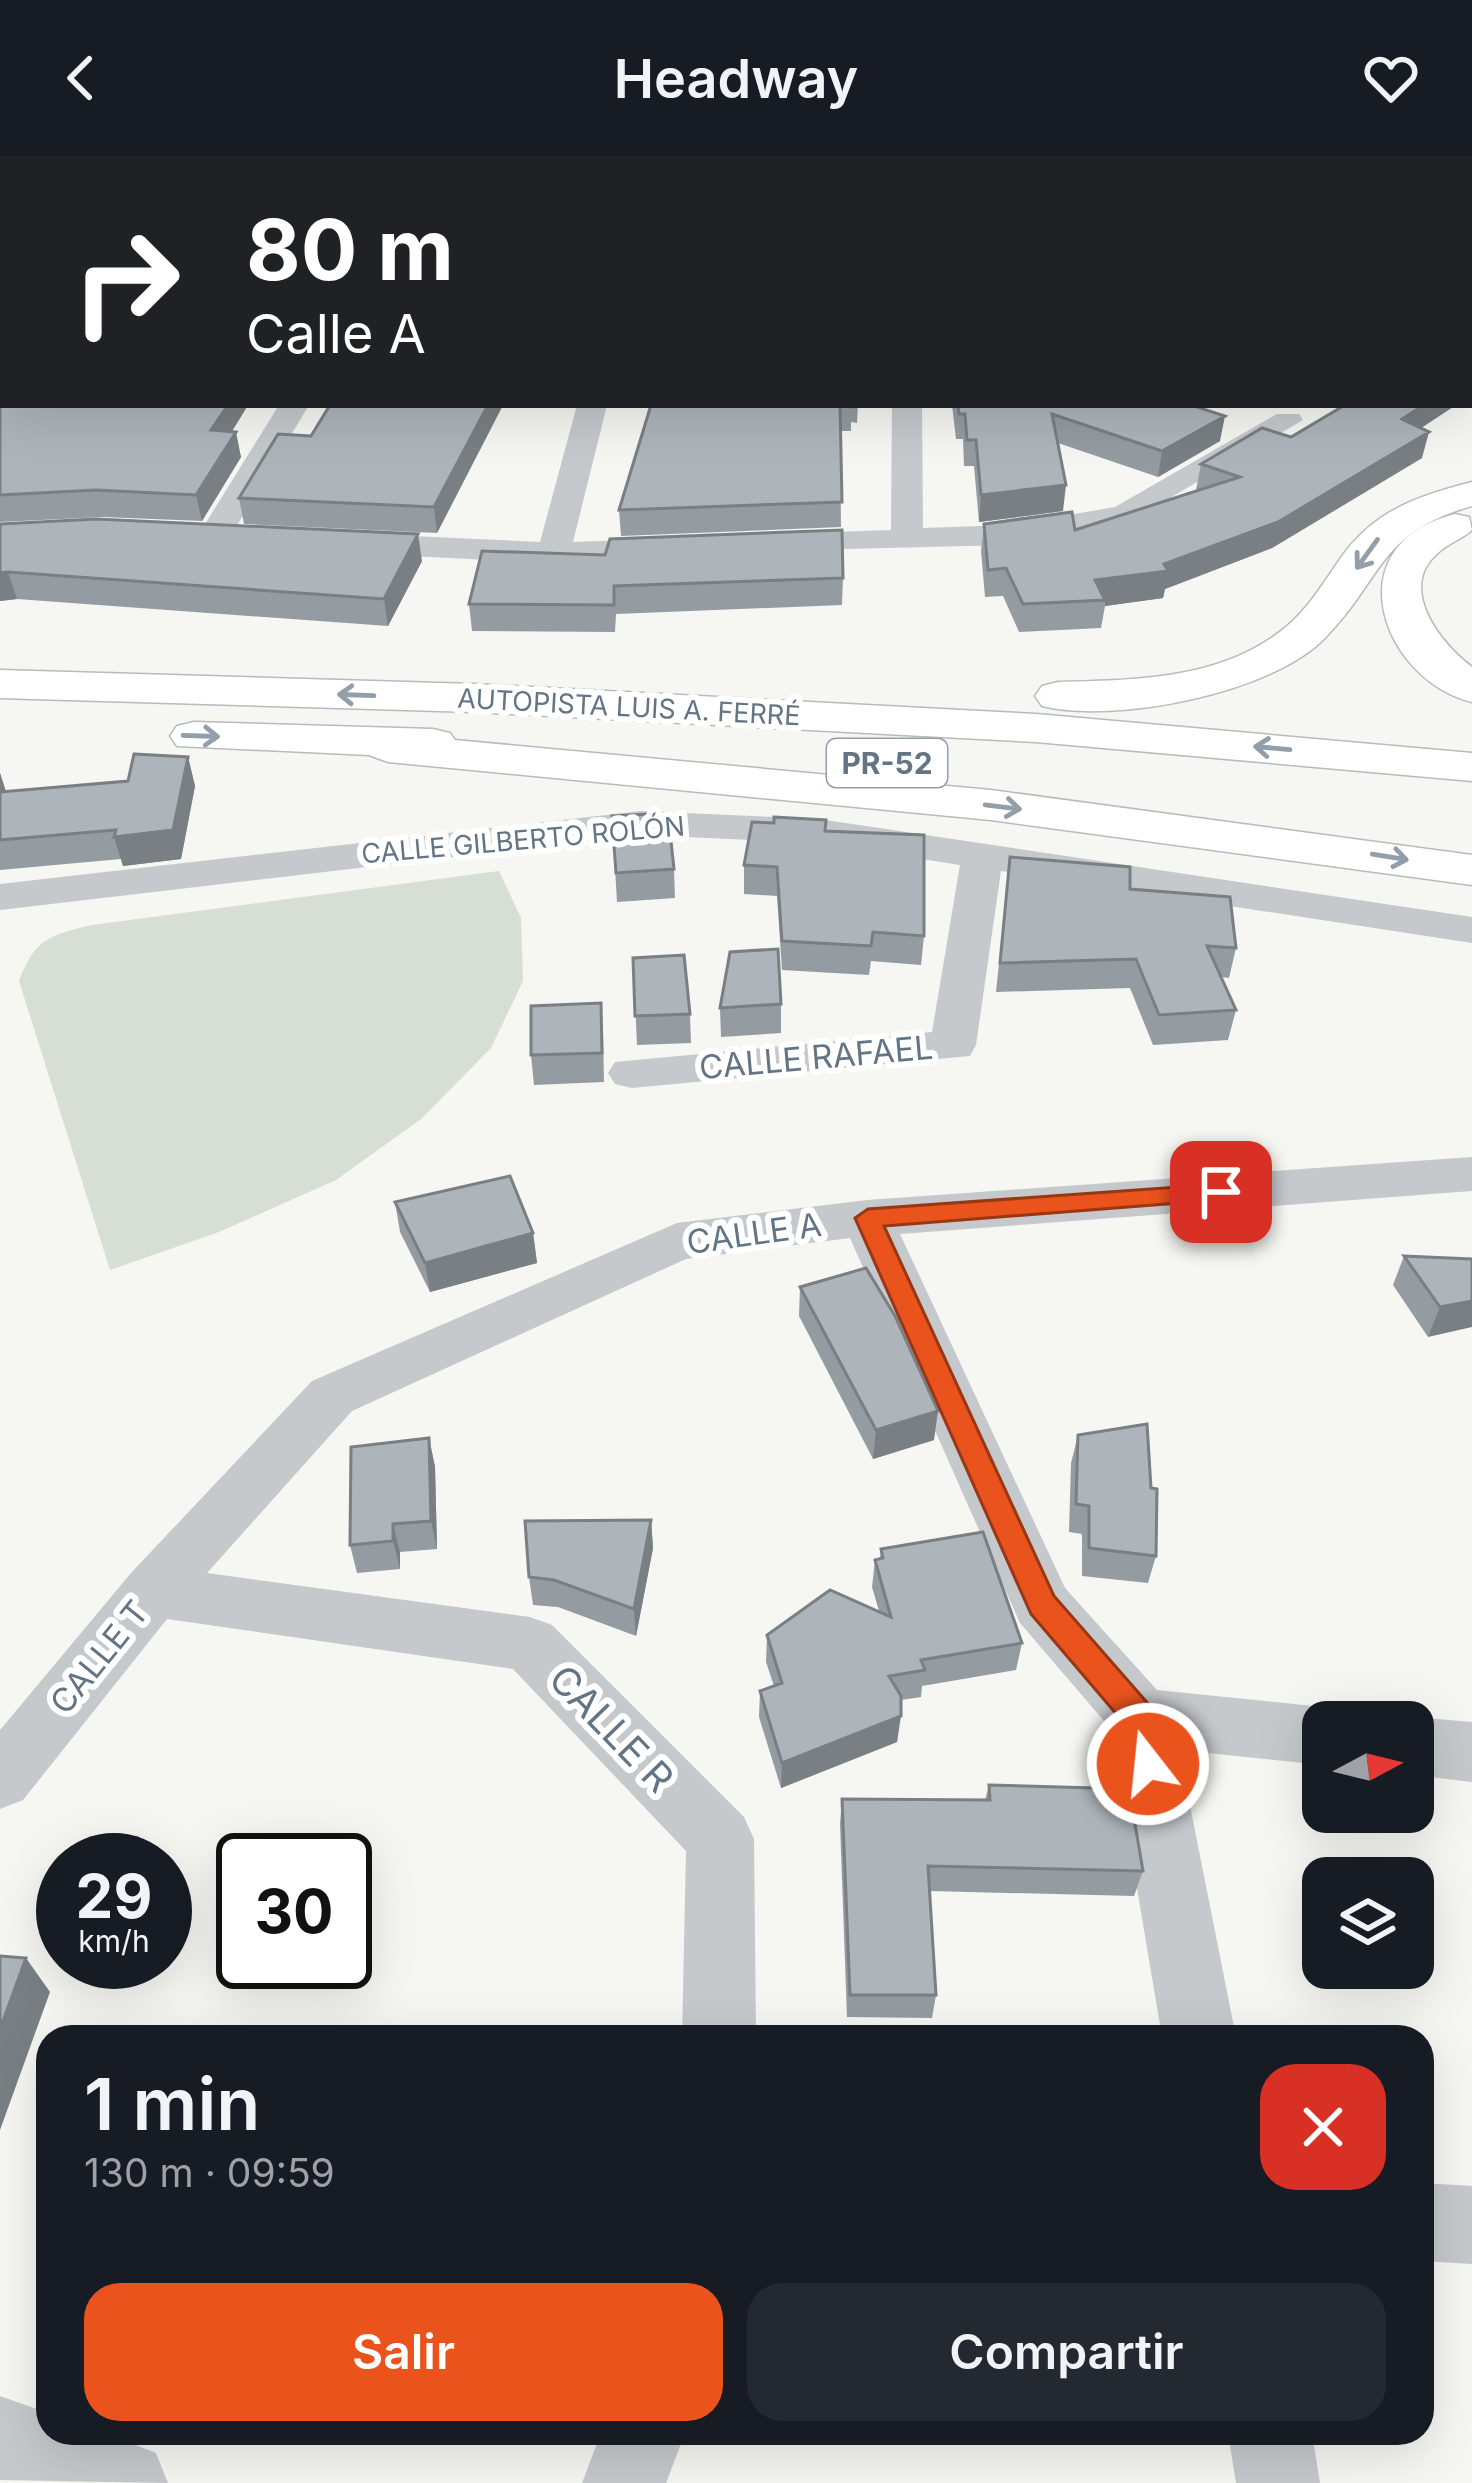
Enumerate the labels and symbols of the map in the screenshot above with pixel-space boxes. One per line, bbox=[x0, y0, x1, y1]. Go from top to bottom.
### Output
one-way arrow bbox=[1354, 537, 1380, 569]
street label: AUTOPISTA LUIS A. FERRÉ bbox=[457, 682, 801, 732]
one-way arrow bbox=[337, 683, 376, 706]
one-way arrow bbox=[181, 725, 220, 748]
one-way arrow bbox=[1253, 736, 1292, 759]
road number: PR-52 bbox=[827, 739, 947, 787]
one-way arrow bbox=[983, 796, 1022, 818]
street label: CALLE GILBERTO ROLÓN bbox=[360, 809, 686, 871]
one-way arrow bbox=[1369, 846, 1408, 869]
street label: CALLE RAFAEL bbox=[697, 1027, 935, 1087]
pin bbox=[1170, 1141, 1272, 1243]
street label: CALLE A bbox=[684, 1204, 824, 1262]
street label: CALLE T bbox=[41, 1592, 157, 1722]
street label: CALLE R bbox=[540, 1655, 684, 1801]
position arrow bbox=[1085, 1701, 1211, 1827]
north arrow bbox=[1302, 1701, 1434, 1833]
speed limit sign: 30 bbox=[216, 1833, 372, 1989]

